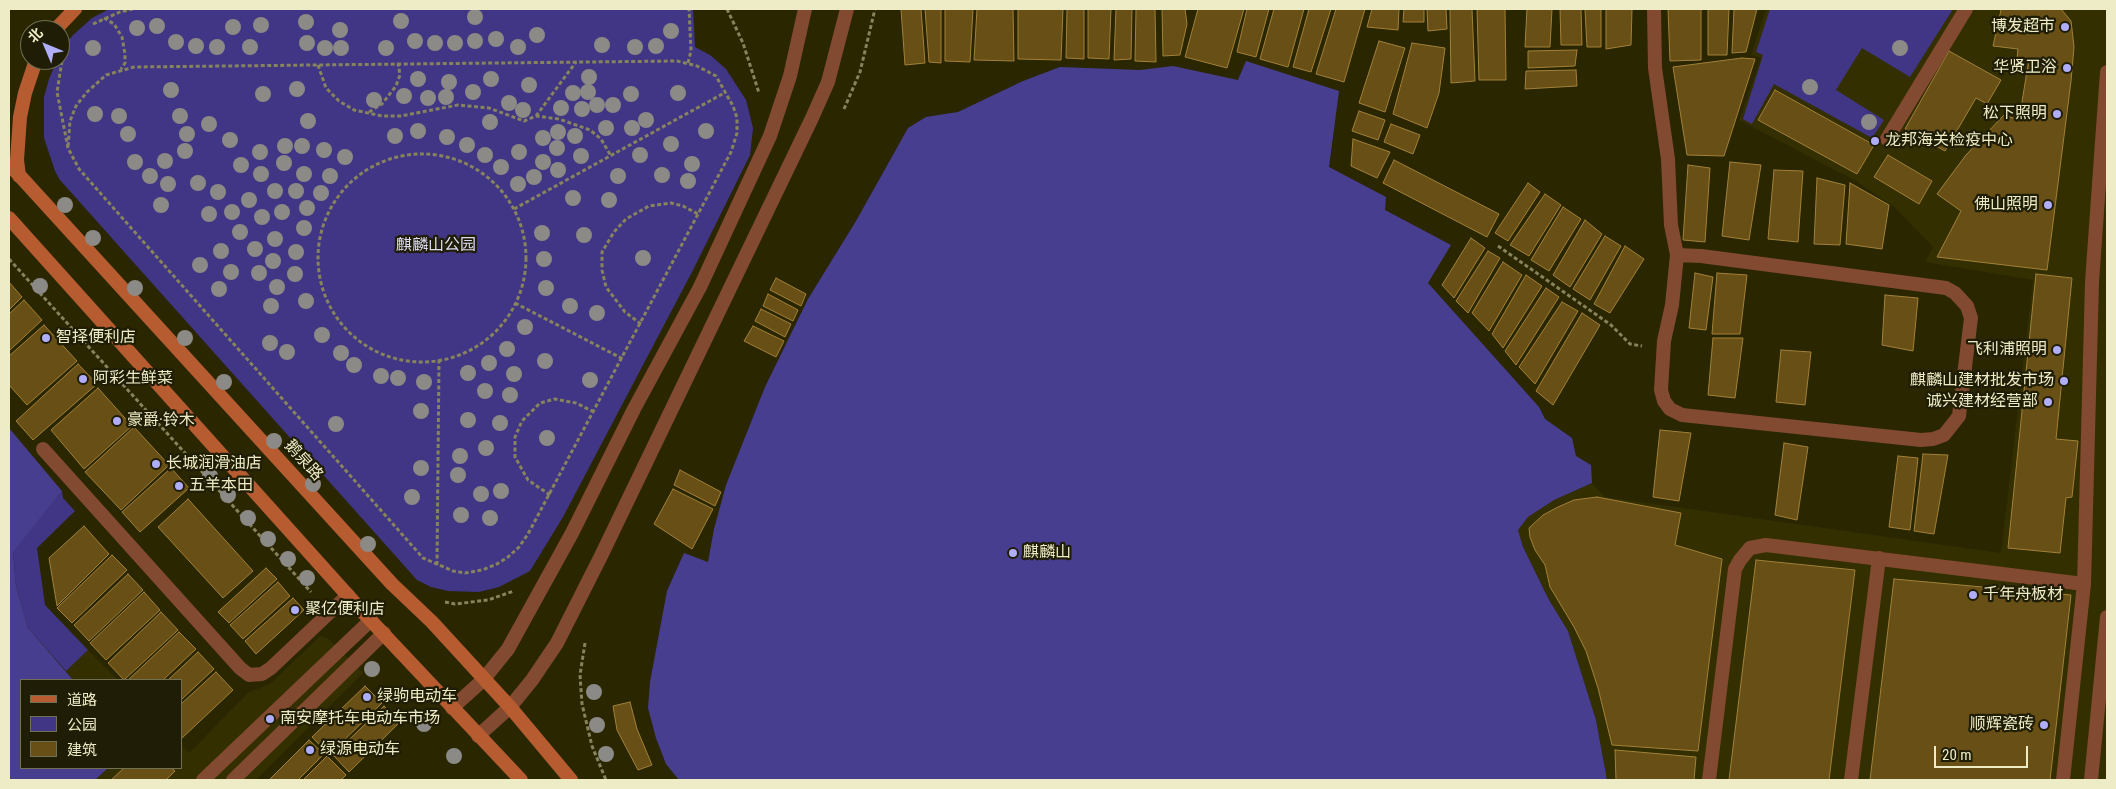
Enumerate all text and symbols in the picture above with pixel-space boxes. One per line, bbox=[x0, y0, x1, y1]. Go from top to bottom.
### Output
place label: 博发超市 bbox=[1991, 17, 2055, 37]
north arrow bbox=[20, 20, 70, 70]
marker: 博发超市 bbox=[2059, 21, 2071, 33]
text: 北 bbox=[24, 24, 46, 46]
place label: 华贤卫浴 bbox=[1993, 58, 2057, 78]
marker: 华贤卫浴 bbox=[2061, 62, 2073, 74]
place label: 松下照明 bbox=[1983, 104, 2047, 124]
marker: 松下照明 bbox=[2051, 108, 2063, 120]
place label: 龙邦海关检疫中心 bbox=[1885, 131, 2013, 151]
marker: 龙邦海关检疫中心 bbox=[1869, 135, 1881, 147]
place label: 佛山照明 bbox=[1974, 195, 2038, 215]
marker: 佛山照明 bbox=[2042, 199, 2054, 211]
park label: 麒麟山公园 bbox=[396, 236, 476, 256]
place label: 智择便利店 bbox=[56, 328, 136, 348]
marker: 智择便利店 bbox=[40, 332, 52, 344]
place label: 飞利浦照明 bbox=[1967, 340, 2047, 360]
marker: 飞利浦照明 bbox=[2051, 344, 2063, 356]
place label: 阿彩生鲜菜 bbox=[93, 369, 173, 389]
place label: 麒麟山建材批发市场 bbox=[1910, 371, 2054, 391]
marker: 阿彩生鲜菜 bbox=[77, 373, 89, 385]
marker: 麒麟山建材批发市场 bbox=[2058, 375, 2070, 387]
place label: 诚兴建材经营部 bbox=[1926, 392, 2038, 412]
marker: 诚兴建材经营部 bbox=[2042, 396, 2054, 408]
place label: 豪爵·铃木 bbox=[127, 411, 195, 431]
marker: 豪爵·铃木 bbox=[111, 415, 123, 427]
street label: 鹅泉路 bbox=[280, 437, 326, 485]
place label: 长城润滑油店 bbox=[166, 454, 262, 474]
marker: 长城润滑油店 bbox=[150, 458, 162, 470]
place label: 五羊本田 bbox=[189, 476, 253, 496]
marker: 五羊本田 bbox=[173, 480, 185, 492]
place label: 麒麟山 bbox=[1023, 543, 1071, 563]
marker: 麒麟山 bbox=[1007, 547, 1019, 559]
place label: 千年舟板材 bbox=[1983, 585, 2063, 605]
marker: 千年舟板材 bbox=[1967, 589, 1979, 601]
place label: 聚亿便利店 bbox=[305, 600, 385, 620]
marker: 聚亿便利店 bbox=[289, 604, 301, 616]
legend bbox=[20, 679, 182, 769]
place label: 绿驹电动车 bbox=[377, 687, 457, 707]
text: 道路 bbox=[67, 691, 97, 709]
marker: 绿驹电动车 bbox=[361, 691, 373, 703]
place label: 南安摩托车电动车市场 bbox=[280, 709, 440, 729]
marker: 南安摩托车电动车市场 bbox=[264, 713, 276, 725]
place label: 顺辉瓷砖 bbox=[1970, 715, 2034, 735]
text: 公园 bbox=[67, 716, 97, 734]
marker: 顺辉瓷砖 bbox=[2038, 719, 2050, 731]
scale bar bbox=[1936, 736, 2030, 768]
place label: 绿源电动车 bbox=[320, 740, 400, 760]
text: 建筑 bbox=[67, 741, 97, 759]
marker: 绿源电动车 bbox=[304, 744, 316, 756]
text: 20 m bbox=[1942, 746, 1972, 764]

